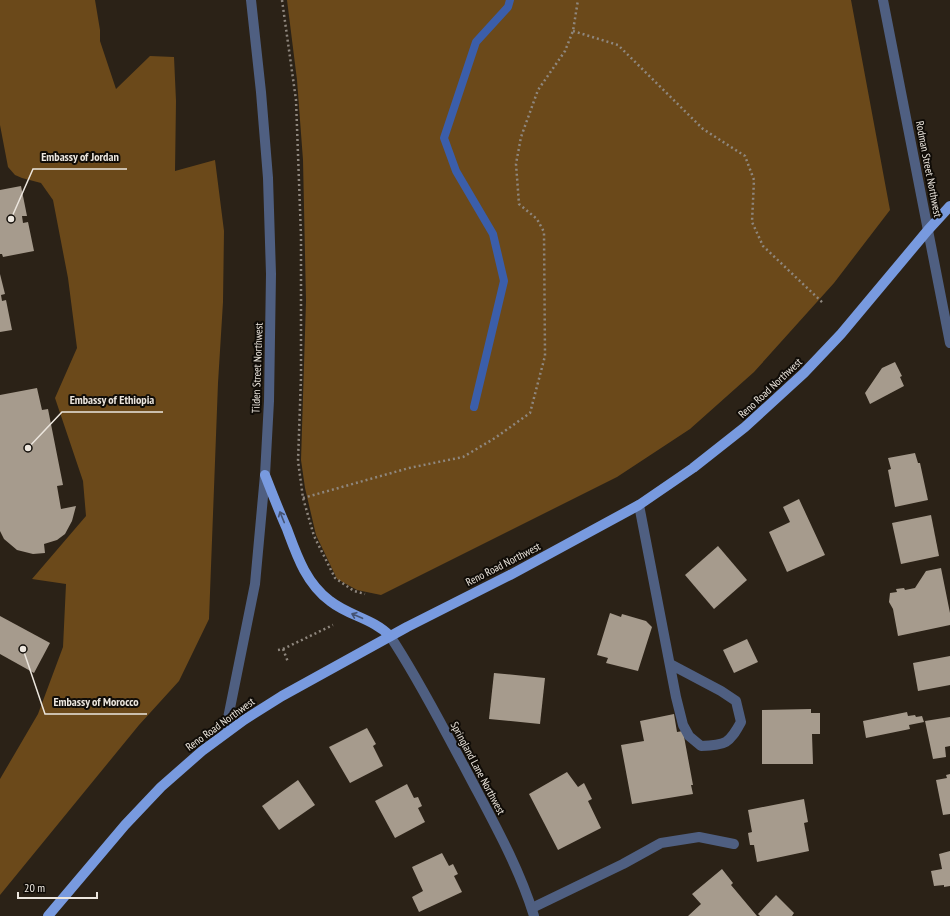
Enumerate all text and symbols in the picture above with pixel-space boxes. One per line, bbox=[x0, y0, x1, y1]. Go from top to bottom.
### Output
street label: Rodman Street Northwest bbox=[913, 120, 945, 218]
callout: Embassy of Jordan bbox=[33, 145, 127, 169]
text: Embassy of Jordan bbox=[41, 149, 119, 164]
street label: Tilden Street Northwest bbox=[248, 322, 266, 414]
street label: Reno Road Northwest bbox=[735, 355, 805, 421]
callout: Embassy of Ethiopia bbox=[62, 388, 163, 412]
text: Embassy of Ethiopia bbox=[70, 392, 154, 407]
one-way arrow bbox=[277, 511, 285, 523]
street label: Reno Road Northwest bbox=[463, 539, 543, 589]
one-way arrow bbox=[352, 612, 364, 620]
callout: Embassy of Morocco bbox=[45, 690, 147, 714]
text: Embassy of Morocco bbox=[53, 694, 139, 709]
street label: Reno Road Northwest bbox=[183, 694, 257, 754]
street label: Springland Lane Northwest bbox=[448, 719, 508, 817]
scale bar bbox=[18, 874, 97, 900]
text: 20 m bbox=[24, 880, 45, 895]

